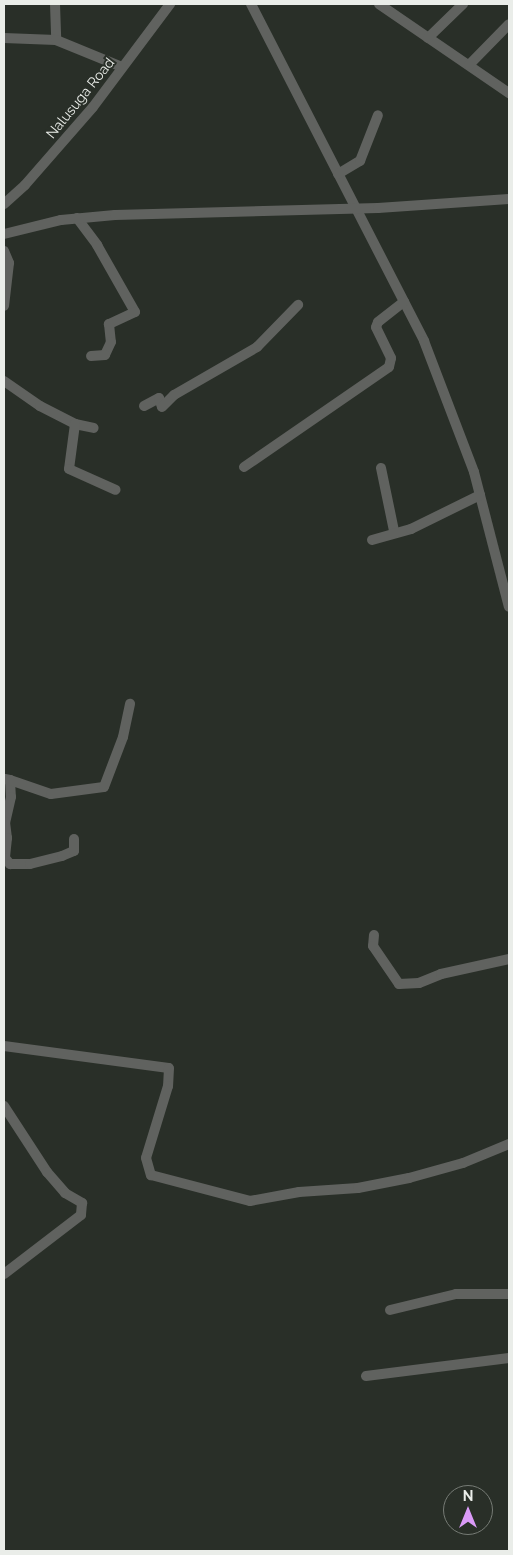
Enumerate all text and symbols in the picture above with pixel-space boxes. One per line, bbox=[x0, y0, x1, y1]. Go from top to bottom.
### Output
street label: Nalusuga Road bbox=[42, 54, 118, 142]
north arrow bbox=[443, 1485, 493, 1535]
text: N bbox=[463, 1488, 473, 1504]

